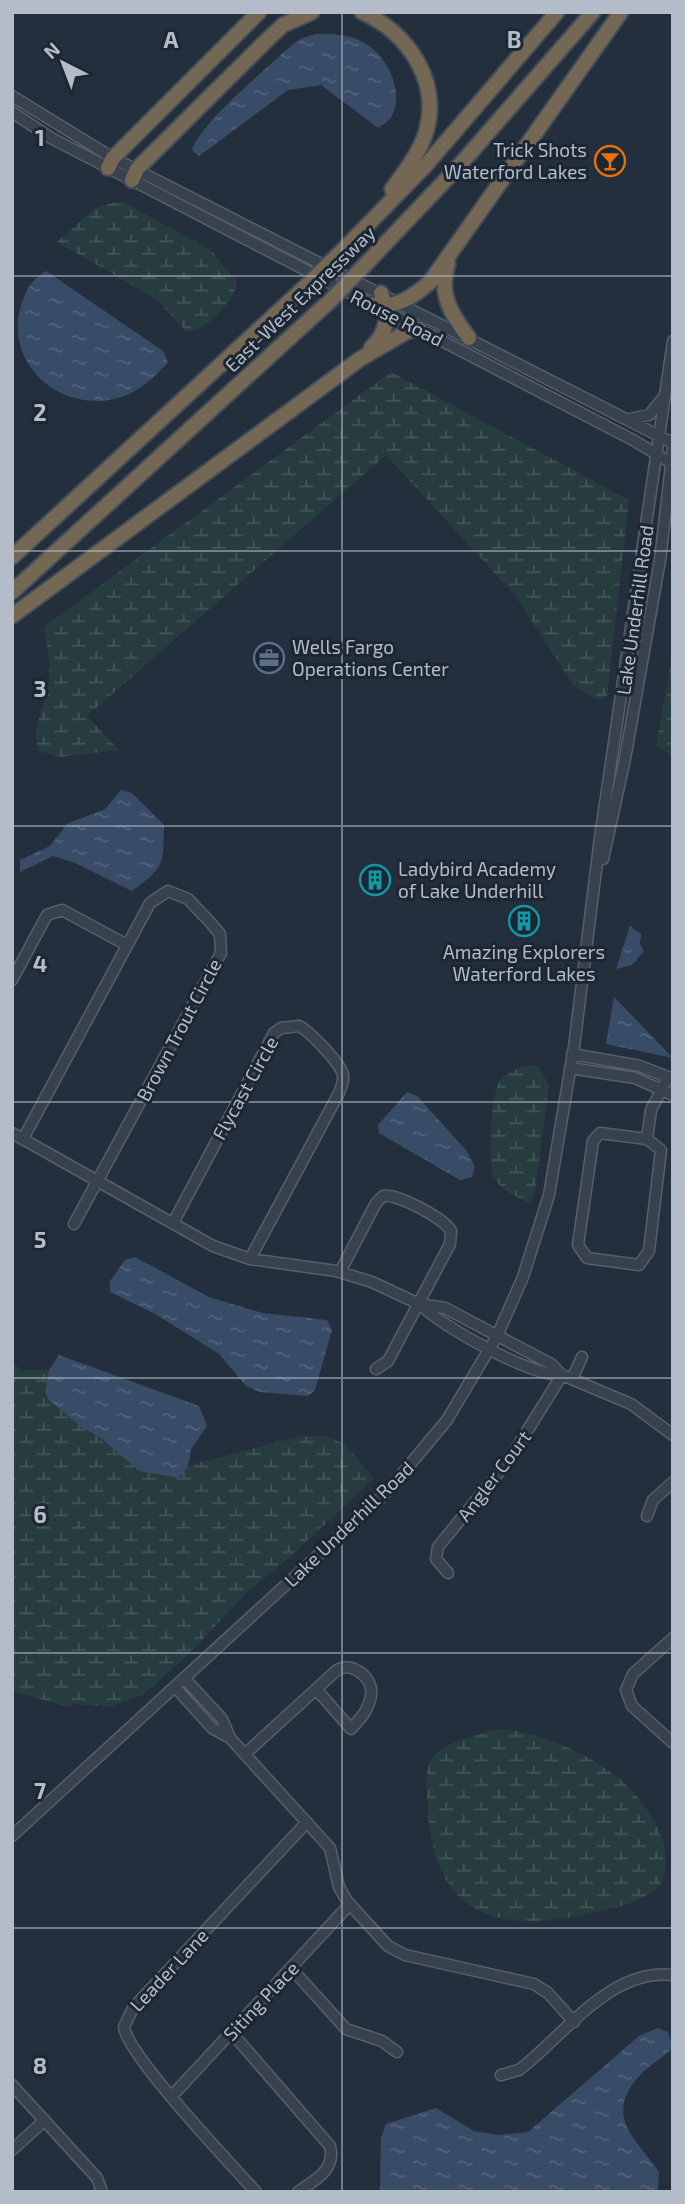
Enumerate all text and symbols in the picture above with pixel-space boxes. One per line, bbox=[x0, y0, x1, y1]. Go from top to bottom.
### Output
text: A bbox=[163, 25, 179, 53]
text: B bbox=[507, 25, 521, 53]
north arrow bbox=[28, 28, 98, 98]
text: N bbox=[38, 37, 64, 63]
text: 1 bbox=[35, 123, 45, 151]
place label: Trick Shots Waterford Lakes bbox=[444, 138, 587, 183]
bar icon: Trick Shots Waterford Lakes bbox=[593, 144, 627, 178]
street label: East-West Expressway bbox=[220, 221, 380, 376]
street label: Rouse Road bbox=[347, 284, 447, 351]
text: 2 bbox=[33, 398, 47, 426]
street label: Lake Underhill Road bbox=[611, 524, 658, 696]
place label: Wells Fargo Operations Center bbox=[292, 635, 449, 680]
office icon: Wells Fargo Operations Center bbox=[252, 641, 286, 675]
text: 3 bbox=[33, 674, 47, 702]
place label: Ladybird Academy of Lake Underhill bbox=[398, 857, 556, 902]
building icon: Ladybird Academy of Lake Underhill bbox=[358, 863, 392, 897]
building icon: Amazing Explorers Waterford Lakes bbox=[507, 904, 541, 938]
place label: Amazing Explorers Waterford Lakes bbox=[443, 940, 605, 985]
text: 4 bbox=[33, 949, 47, 977]
street label: Brown Trout Circle bbox=[131, 955, 226, 1105]
street label: Flycast Circle bbox=[207, 1032, 282, 1143]
text: 5 bbox=[34, 1225, 46, 1253]
street label: Angler Court bbox=[452, 1426, 535, 1526]
street label: Lake Underhill Road bbox=[279, 1456, 418, 1591]
text: 6 bbox=[33, 1500, 47, 1528]
text: 7 bbox=[34, 1776, 46, 1804]
street label: Leader Lane bbox=[125, 1924, 213, 2016]
street label: Siting Place bbox=[218, 1956, 303, 2045]
text: 8 bbox=[33, 2051, 47, 2079]

